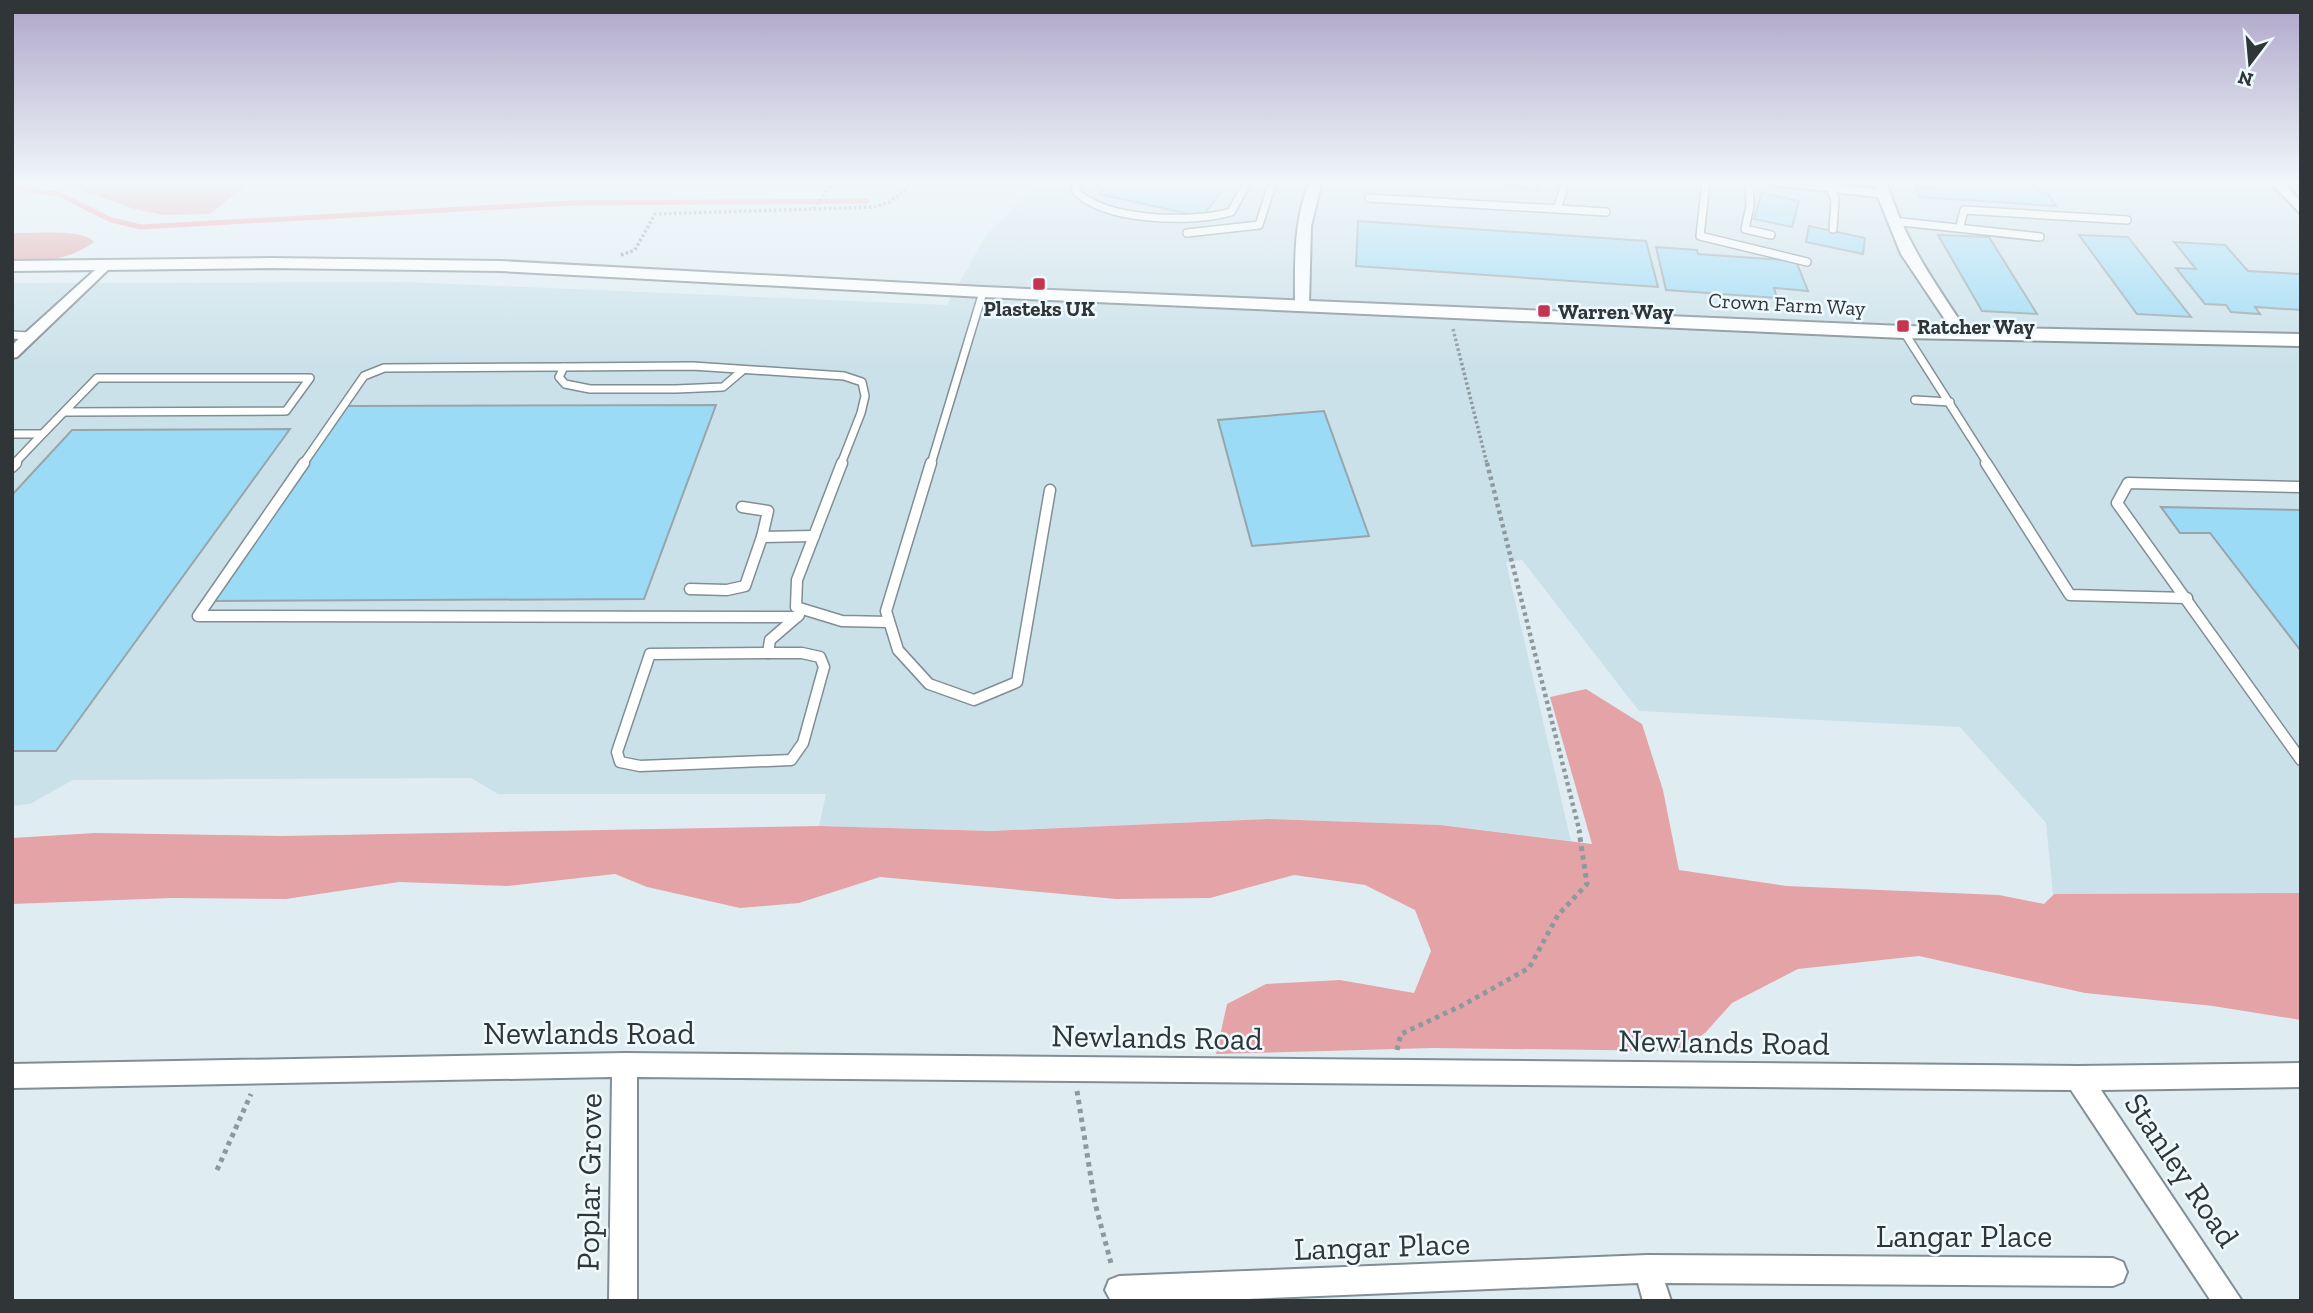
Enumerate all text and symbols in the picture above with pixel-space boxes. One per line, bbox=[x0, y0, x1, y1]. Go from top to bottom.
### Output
north arrow bbox=[2215, 28, 2285, 98]
text: N bbox=[2235, 66, 2256, 92]
marker: Plasteks UK bbox=[1031, 276, 1047, 292]
street label: Crown Farm Way bbox=[1708, 287, 1867, 321]
place label: Plasteks UK bbox=[983, 296, 1095, 321]
place label: Warren Way bbox=[1558, 299, 1674, 324]
marker: Warren Way bbox=[1536, 303, 1552, 319]
place label: Ratcher Way bbox=[1917, 314, 2035, 339]
marker: Ratcher Way bbox=[1895, 318, 1911, 334]
street label: Newlands Road bbox=[483, 1014, 695, 1052]
street label: Newlands Road bbox=[1051, 1016, 1264, 1058]
street label: Newlands Road bbox=[1618, 1021, 1831, 1063]
street label: Stanley Road bbox=[2117, 1086, 2248, 1254]
street label: Poplar Grove bbox=[568, 1093, 610, 1271]
street label: Langar Place bbox=[1876, 1217, 2052, 1255]
street label: Langar Place bbox=[1293, 1224, 1471, 1268]

